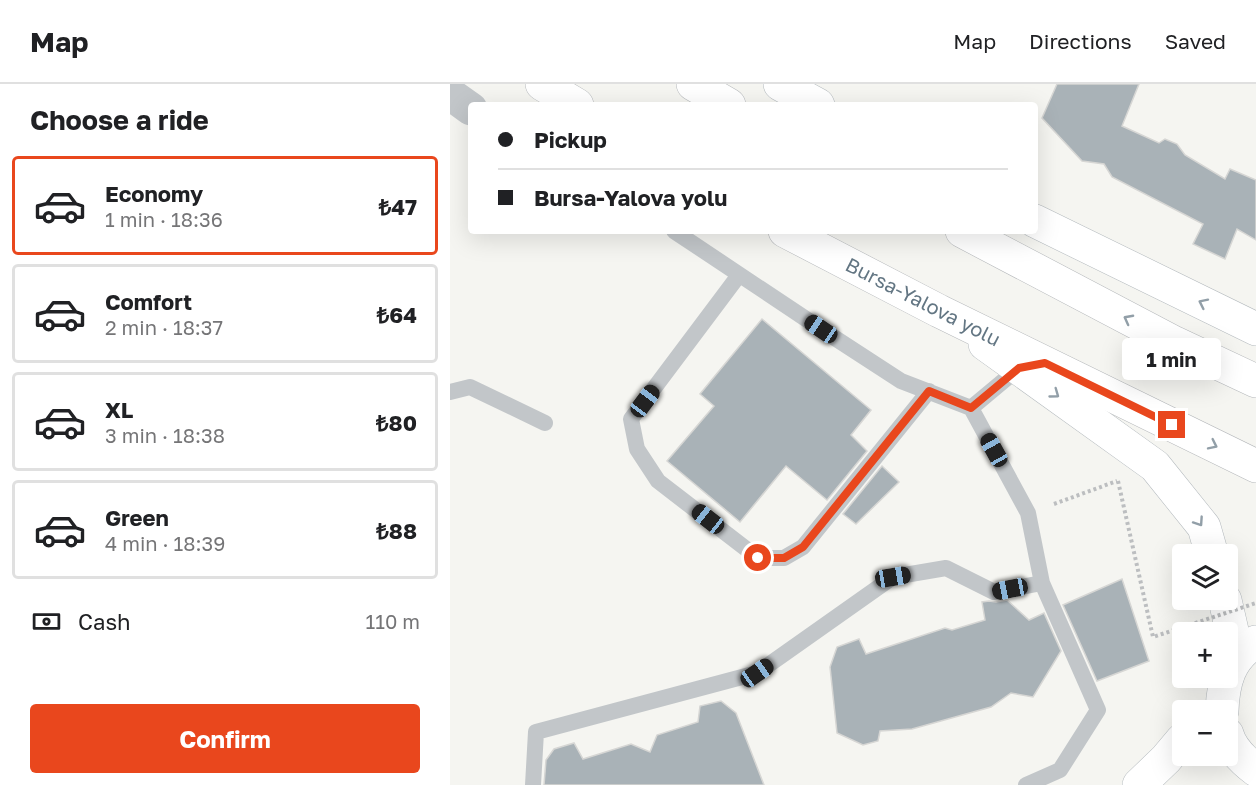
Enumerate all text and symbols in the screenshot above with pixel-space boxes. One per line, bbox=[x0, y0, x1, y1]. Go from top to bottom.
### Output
text: Map bbox=[30, 25, 88, 58]
text: Map bbox=[953, 28, 996, 54]
text: Directions bbox=[1029, 28, 1132, 54]
text: Saved bbox=[1165, 28, 1226, 54]
text: Choose a ride bbox=[30, 104, 209, 136]
text: Pickup bbox=[534, 126, 607, 153]
icon: car bbox=[33, 179, 87, 233]
text: Economy bbox=[105, 180, 203, 207]
text: Bursa-Yalova yolu bbox=[534, 184, 727, 211]
text: ₺47 bbox=[379, 193, 417, 220]
text: 1 min · 18:36 bbox=[105, 207, 223, 231]
street label: Bursa-Yalova yolu bbox=[842, 252, 1005, 351]
icon: car bbox=[33, 287, 87, 341]
text: Comfort bbox=[105, 288, 192, 315]
one-way arrow bbox=[1199, 299, 1210, 310]
text: ₺64 bbox=[377, 301, 417, 328]
car bbox=[801, 311, 841, 347]
text: 2 min · 18:37 bbox=[105, 315, 223, 339]
one-way arrow bbox=[1124, 315, 1134, 326]
callout: 1 min bbox=[1122, 338, 1221, 380]
text: 1 min bbox=[1146, 347, 1197, 371]
car bbox=[627, 381, 663, 421]
one-way arrow bbox=[1049, 387, 1060, 398]
icon: car bbox=[33, 395, 87, 449]
text: XL bbox=[105, 396, 133, 423]
text: ₺80 bbox=[376, 409, 417, 436]
route end bbox=[1158, 411, 1185, 438]
text: 3 min · 18:38 bbox=[105, 423, 225, 447]
car bbox=[977, 430, 1011, 470]
one-way arrow bbox=[1207, 438, 1218, 450]
car bbox=[688, 501, 728, 537]
icon: car bbox=[33, 503, 87, 557]
text: Green bbox=[105, 504, 169, 531]
one-way arrow bbox=[1192, 516, 1203, 527]
text: ₺88 bbox=[376, 517, 417, 544]
text: 4 min · 18:39 bbox=[105, 531, 225, 555]
route start bbox=[744, 544, 771, 571]
map controls bbox=[1172, 544, 1238, 766]
button: layers bbox=[1172, 544, 1238, 610]
car bbox=[874, 565, 912, 589]
car bbox=[991, 577, 1029, 601]
icon: cash bbox=[30, 605, 63, 638]
text: Cash bbox=[78, 608, 131, 635]
text: 110 m bbox=[366, 609, 420, 633]
button: + bbox=[1172, 622, 1238, 688]
car bbox=[737, 655, 777, 691]
button: − bbox=[1172, 700, 1238, 766]
button: Confirm bbox=[30, 704, 420, 773]

